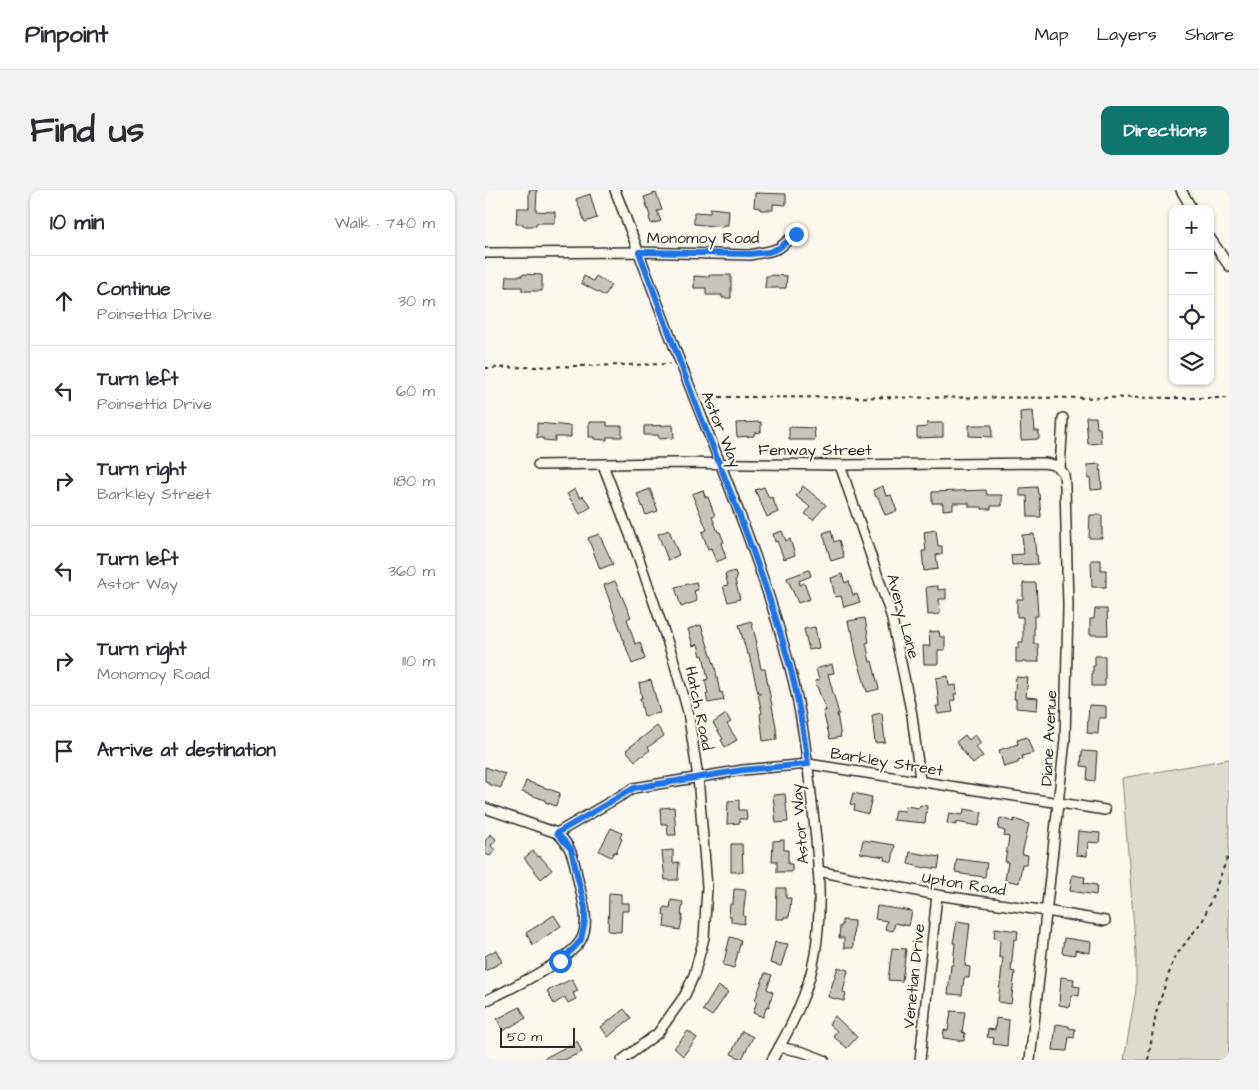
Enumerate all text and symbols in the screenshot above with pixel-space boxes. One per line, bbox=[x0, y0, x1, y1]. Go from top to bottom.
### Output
text: Pinpoint bbox=[25, 18, 108, 52]
text: Map bbox=[1034, 22, 1068, 47]
text: Layers bbox=[1096, 22, 1157, 47]
text: Share bbox=[1185, 22, 1234, 47]
text: Find us bbox=[30, 106, 144, 155]
button: Directions bbox=[1101, 106, 1229, 155]
map controls bbox=[1169, 205, 1214, 385]
button: + bbox=[1169, 205, 1214, 250]
text: 10 min bbox=[50, 208, 104, 237]
text: Walk · 740 m bbox=[335, 212, 435, 234]
route end bbox=[785, 223, 808, 246]
street label: Monomoy Road bbox=[647, 227, 759, 250]
button: − bbox=[1169, 250, 1214, 295]
text: Continue bbox=[97, 276, 171, 303]
icon: ahead bbox=[50, 287, 78, 315]
text: 30 m bbox=[398, 290, 435, 312]
button: locate bbox=[1169, 295, 1214, 340]
text: Poinsettia Drive bbox=[97, 303, 212, 325]
button: layers bbox=[1169, 340, 1214, 385]
text: Turn left bbox=[97, 366, 178, 393]
icon: left bbox=[50, 377, 78, 405]
text: 60 m bbox=[396, 380, 435, 402]
street label: Astor Way bbox=[695, 388, 747, 472]
text: Poinsettia Drive bbox=[97, 393, 212, 415]
street label: Fenway Street bbox=[758, 439, 872, 462]
text: Turn right bbox=[97, 456, 186, 483]
icon: right bbox=[50, 467, 78, 495]
text: 180 m bbox=[394, 470, 435, 492]
text: Barkley Street bbox=[97, 483, 211, 505]
text: Turn left bbox=[97, 546, 178, 573]
icon: left bbox=[50, 557, 78, 585]
text: 360 m bbox=[388, 560, 435, 582]
street label: Avery Lane bbox=[880, 571, 925, 662]
text: Astor Way bbox=[97, 573, 178, 595]
text: Turn right bbox=[97, 636, 186, 663]
icon: right bbox=[50, 647, 78, 675]
text: 110 m bbox=[402, 650, 435, 672]
text: Monomoy Road bbox=[97, 663, 210, 685]
street label: Hatch Road bbox=[679, 664, 719, 752]
street label: Diane Avenue bbox=[1036, 689, 1063, 787]
icon: arrive bbox=[50, 737, 78, 765]
text: Arrive at destination bbox=[97, 737, 276, 764]
street label: Barkley Street bbox=[829, 742, 945, 783]
street label: Astor Way bbox=[785, 782, 815, 865]
street label: Upton Road bbox=[920, 867, 1007, 901]
street label: Venetian Drive bbox=[898, 922, 930, 1030]
route start bbox=[549, 950, 572, 973]
scale bar bbox=[500, 1025, 575, 1048]
text: 50 m bbox=[507, 1027, 542, 1047]

